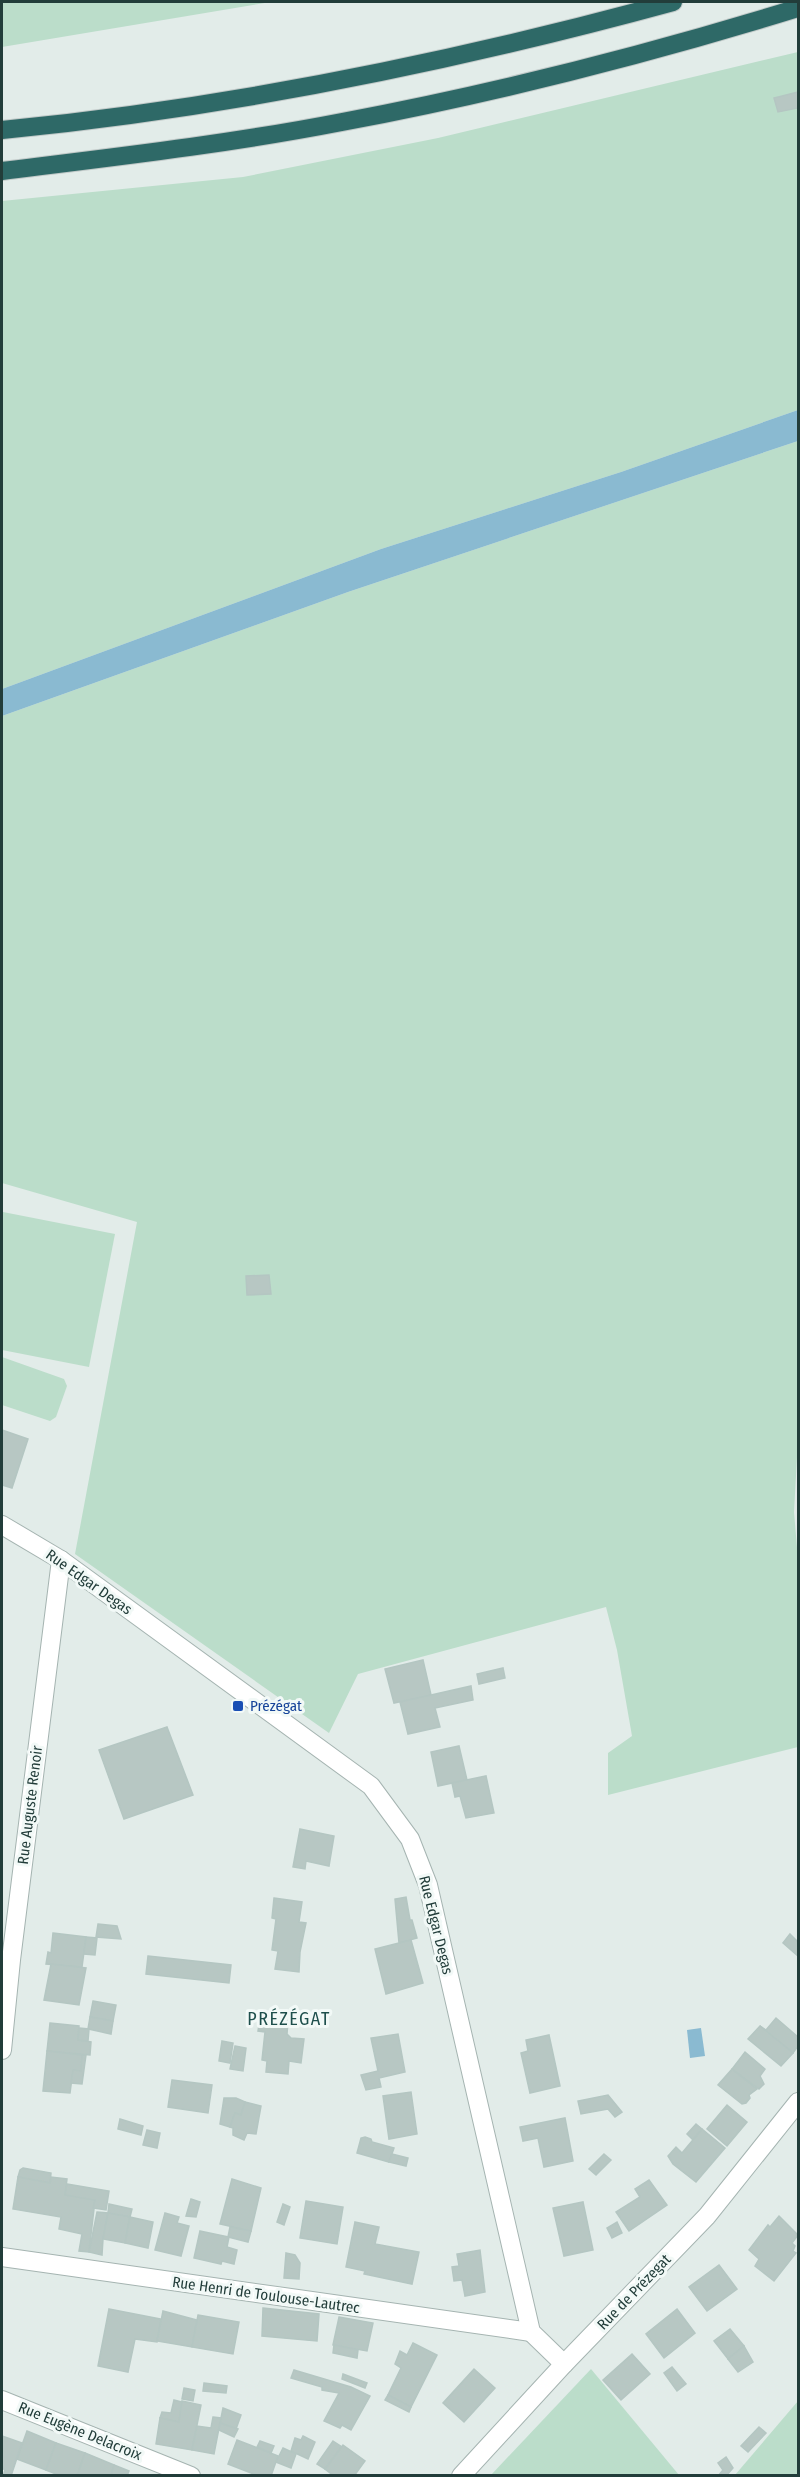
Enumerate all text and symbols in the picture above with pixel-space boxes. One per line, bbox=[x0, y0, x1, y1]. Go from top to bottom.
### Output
street label: Rue Edgar Degas bbox=[42, 1546, 136, 1618]
place label: Prézégat bbox=[250, 1697, 302, 1715]
marker: Prézégat bbox=[231, 1699, 245, 1713]
street label: Rue Auguste Renoir bbox=[14, 1744, 46, 1865]
street label: Rue Edgar Degas bbox=[415, 1874, 457, 1976]
district label: PRÉZÉGAT bbox=[247, 2007, 331, 2030]
street label: Rue de Prézegat bbox=[594, 2250, 675, 2333]
street label: Rue Henri de Toulouse-Lautrec bbox=[171, 2273, 361, 2317]
street label: Rue Eugène Delacroix bbox=[16, 2398, 145, 2464]

